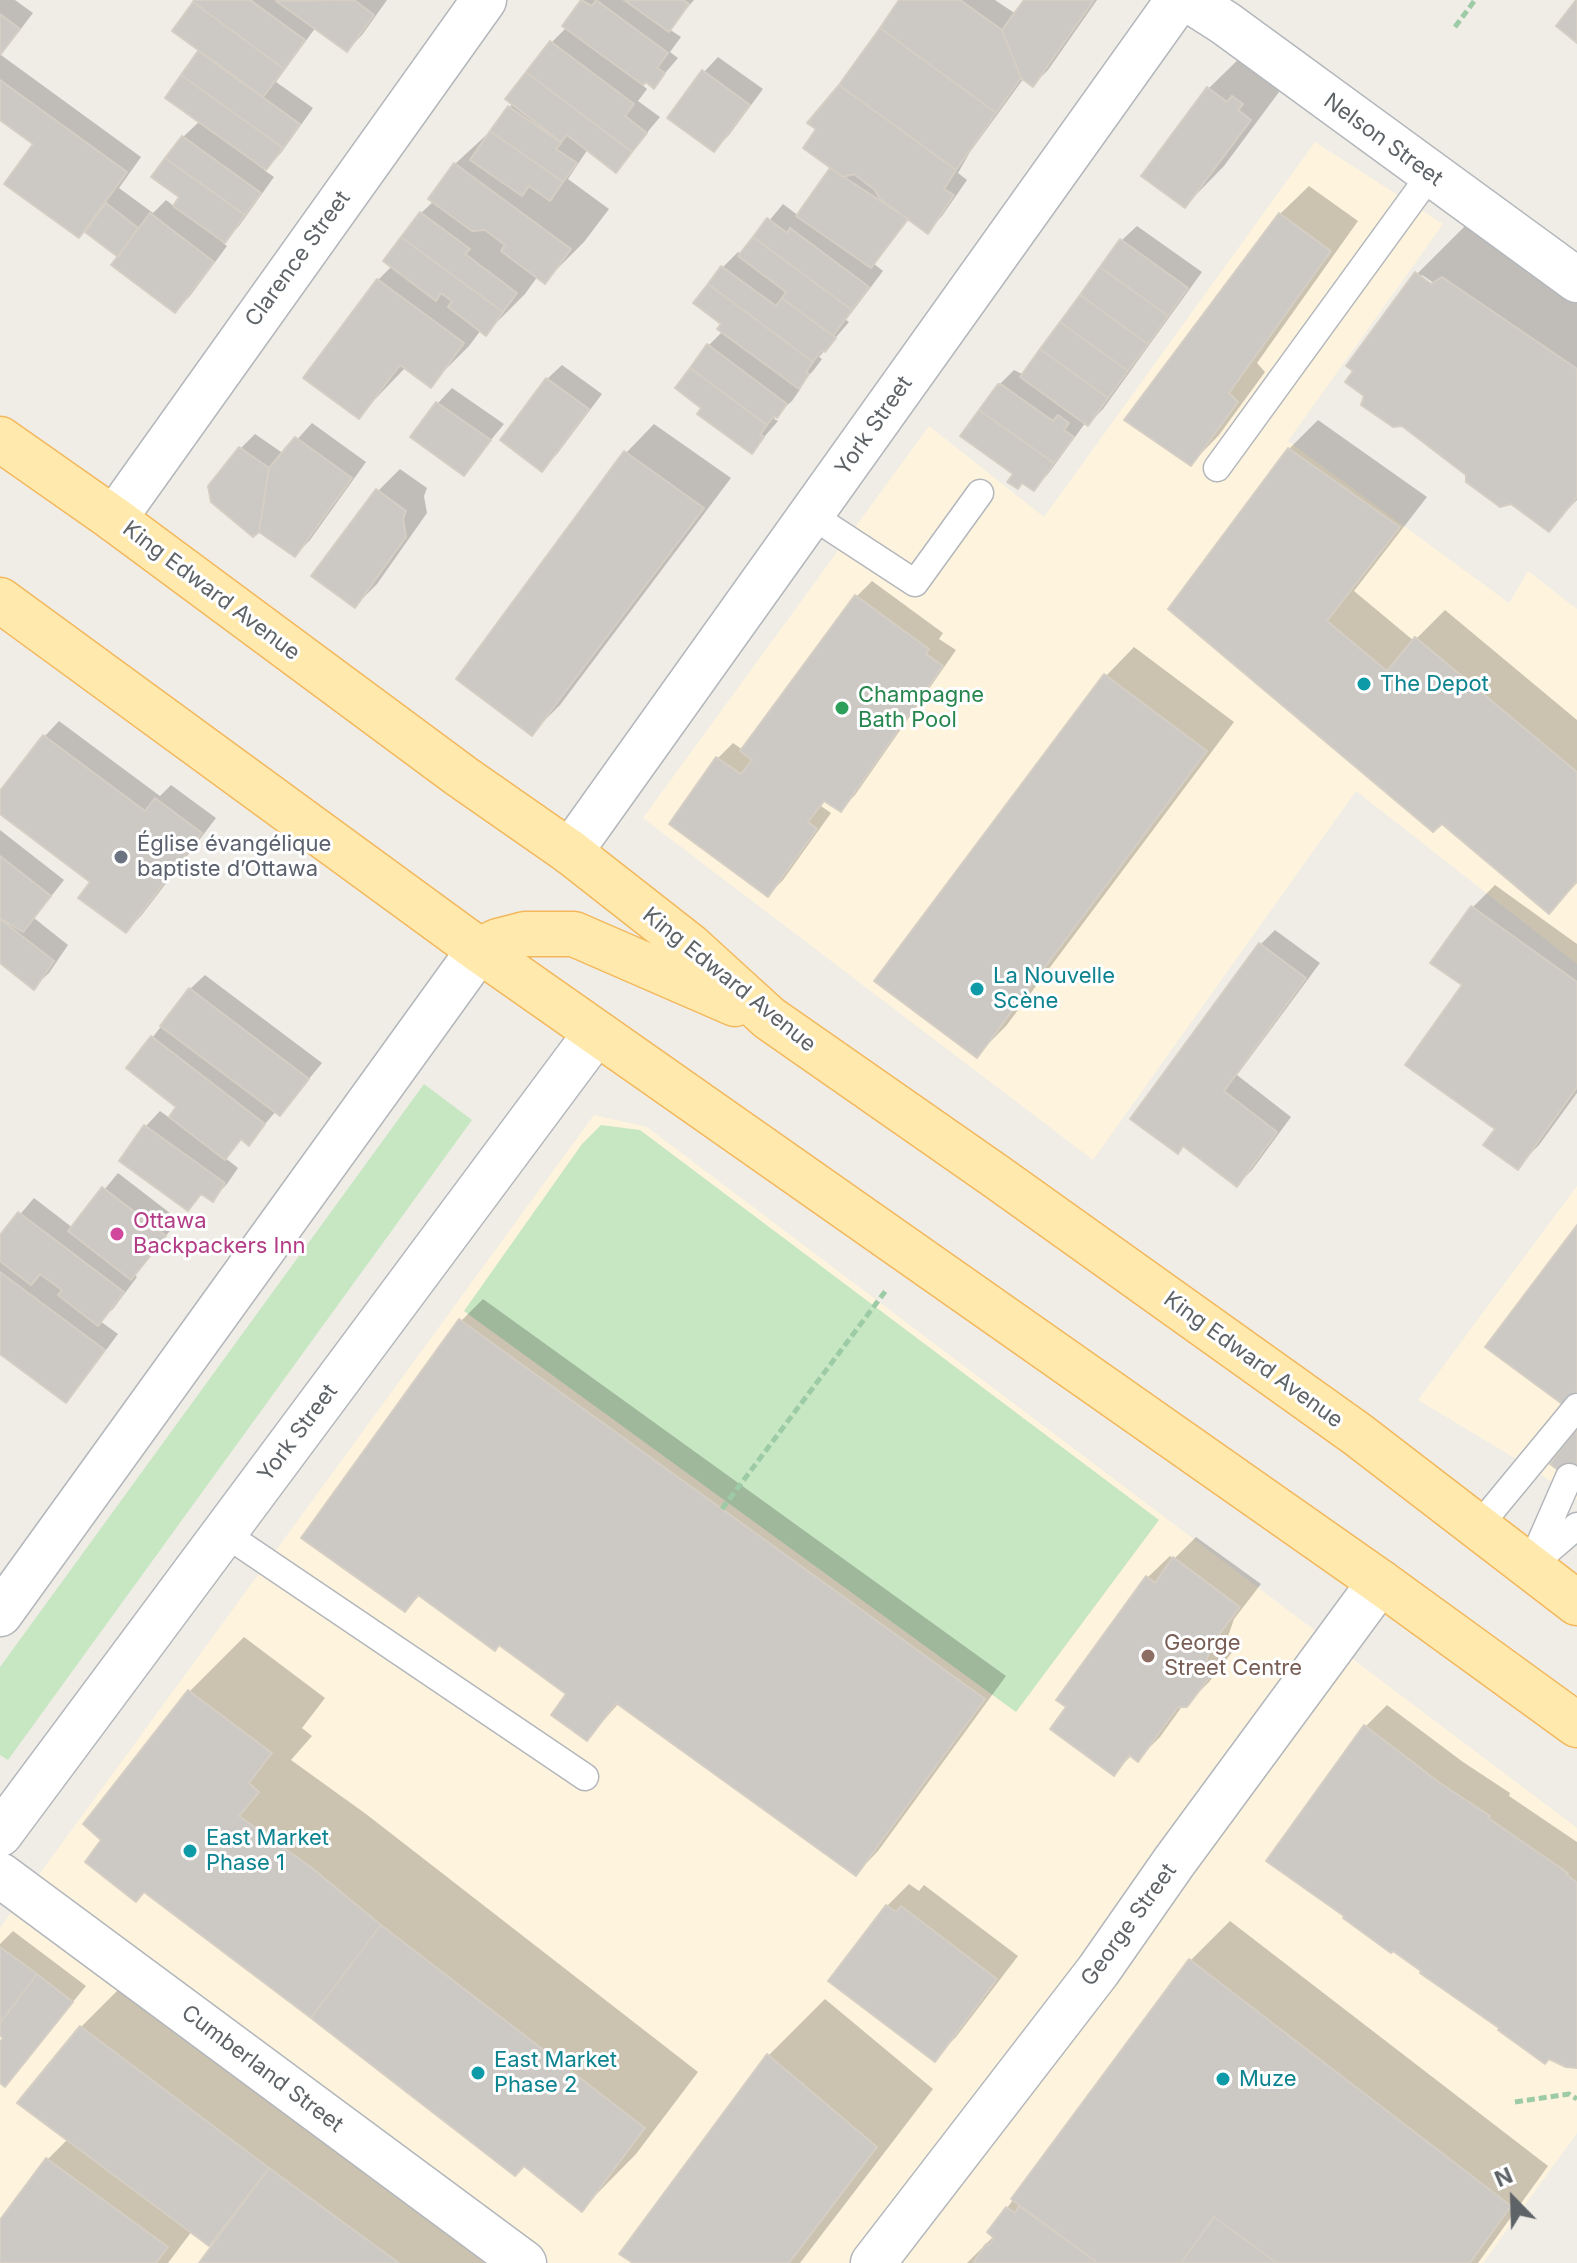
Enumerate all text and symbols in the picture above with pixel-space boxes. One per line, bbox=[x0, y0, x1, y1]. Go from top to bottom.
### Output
street label: Nelson Street bbox=[1318, 88, 1448, 192]
street label: Clarence Street bbox=[240, 186, 356, 332]
street label: York Street bbox=[830, 371, 918, 481]
street label: King Edward Avenue bbox=[117, 516, 305, 666]
place label: The Depot bbox=[1380, 671, 1489, 697]
marker: The Depot bbox=[1355, 675, 1373, 693]
place label: Champagne Bath Pool bbox=[858, 682, 984, 734]
marker: Champagne Bath Pool bbox=[833, 699, 851, 717]
place label: Église évangélique baptiste d’Ottawa bbox=[137, 831, 331, 882]
marker: Église évangélique baptiste d’Ottawa bbox=[112, 848, 130, 866]
street label: King Edward Avenue bbox=[637, 902, 821, 1058]
place label: La Nouvelle Scène bbox=[993, 963, 1115, 1014]
marker: La Nouvelle Scène bbox=[968, 980, 986, 998]
place label: Ottawa Backpackers Inn bbox=[133, 1208, 305, 1260]
marker: Ottawa Backpackers Inn bbox=[108, 1225, 126, 1243]
street label: King Edward Avenue bbox=[1158, 1286, 1348, 1434]
street label: York Street bbox=[253, 1379, 343, 1487]
place label: George Street Centre bbox=[1164, 1630, 1302, 1682]
marker: George Street Centre bbox=[1139, 1647, 1157, 1665]
place label: East Market Phase 1 bbox=[206, 1825, 329, 1876]
marker: East Market Phase 1 bbox=[181, 1842, 199, 1860]
street label: George Street bbox=[1076, 1859, 1182, 1991]
street label: Cumberland Street bbox=[176, 2000, 348, 2138]
place label: East Market Phase 2 bbox=[494, 2047, 617, 2098]
marker: East Market Phase 2 bbox=[469, 2064, 487, 2082]
place label: Muze bbox=[1239, 2066, 1297, 2092]
marker: Muze bbox=[1214, 2070, 1232, 2088]
north arrow bbox=[1473, 2159, 1553, 2239]
text: N bbox=[1491, 2162, 1516, 2192]

